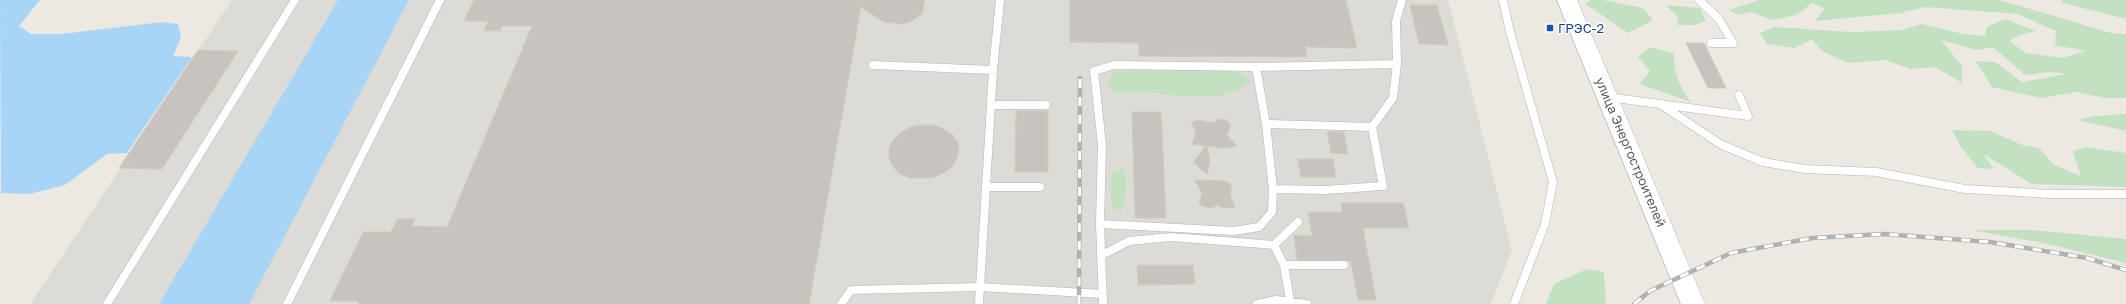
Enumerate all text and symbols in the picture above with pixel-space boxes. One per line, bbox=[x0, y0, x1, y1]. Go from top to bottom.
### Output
place label: ГРЭС-2 bbox=[1558, 20, 1604, 36]
marker: ГРЭС-2 bbox=[1545, 23, 1555, 33]
street label: улица Энергостроителей bbox=[1592, 75, 1670, 229]

